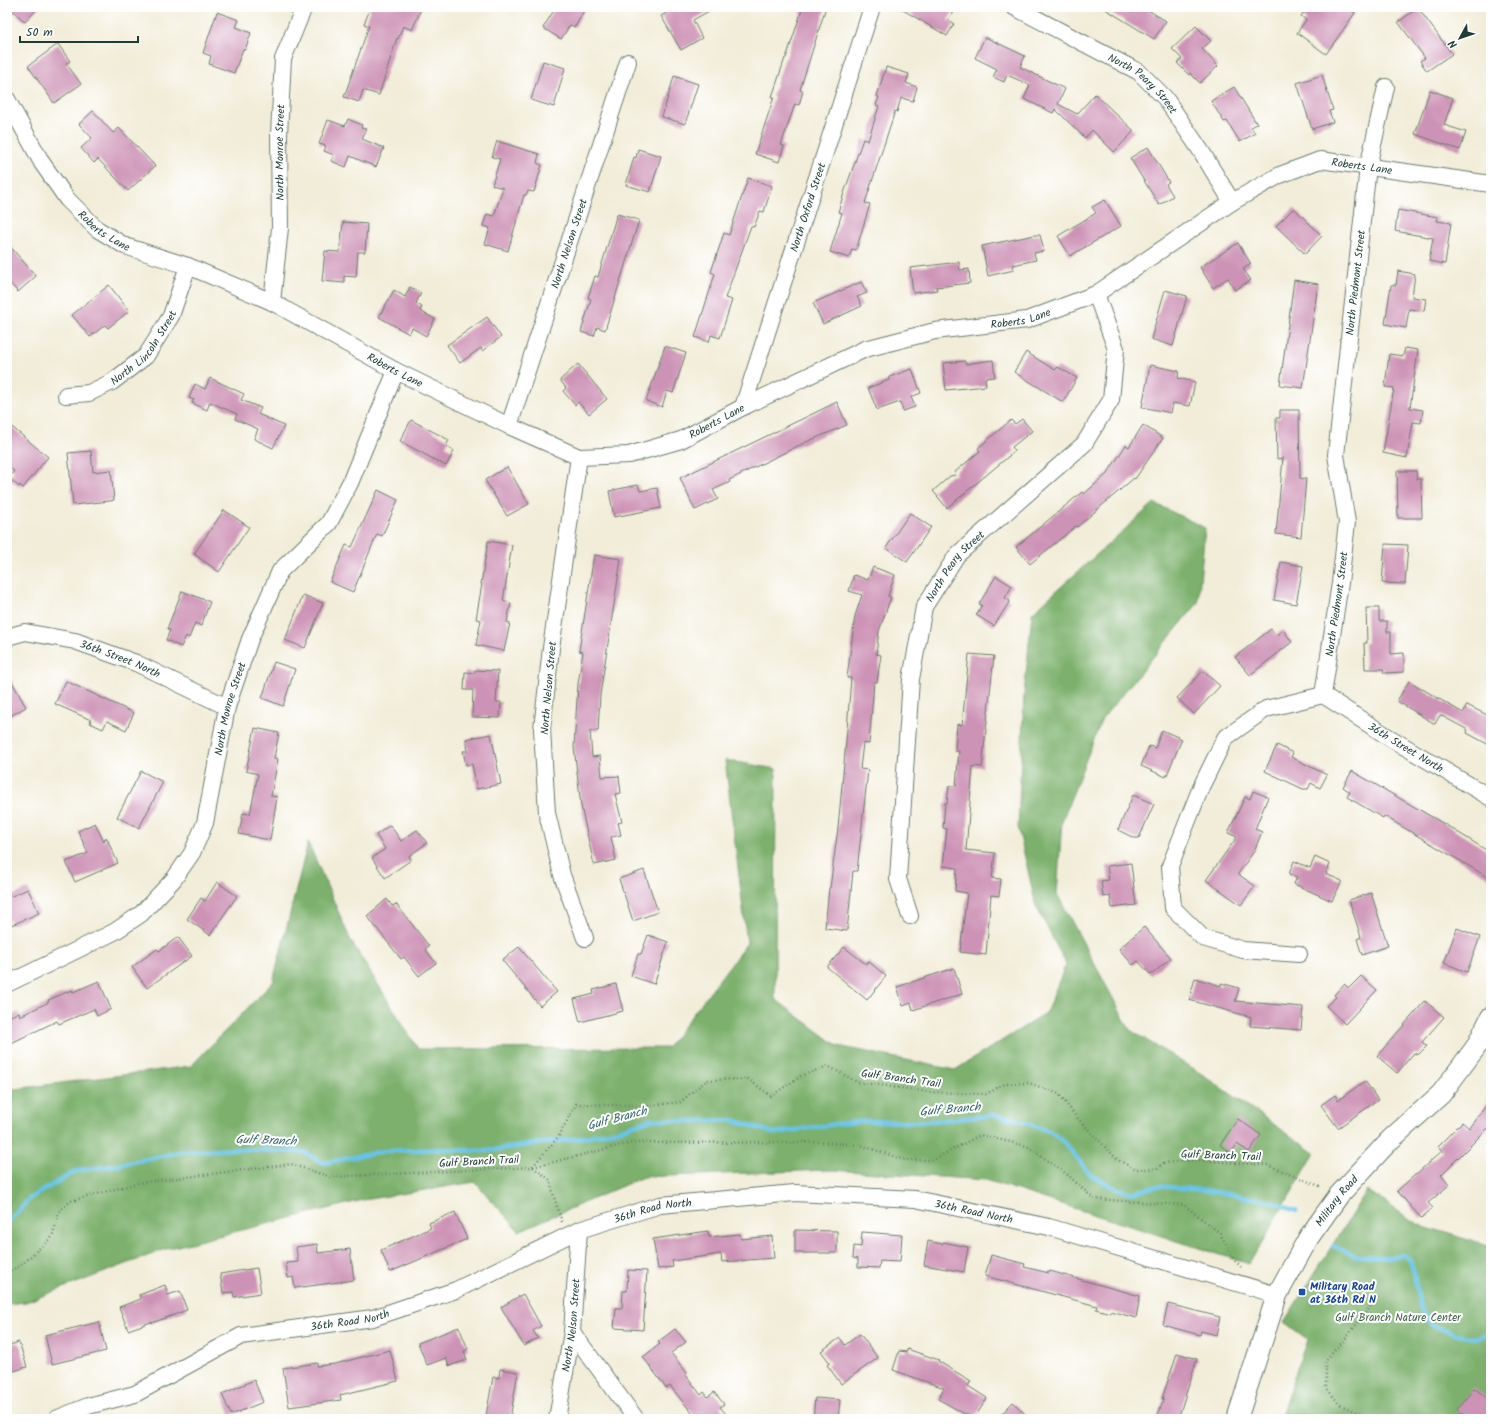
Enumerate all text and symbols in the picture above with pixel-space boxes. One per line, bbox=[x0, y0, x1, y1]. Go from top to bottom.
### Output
scale bar bbox=[20, 18, 138, 44]
north arrow bbox=[1440, 18, 1480, 58]
text: 50 m bbox=[26, 23, 53, 42]
text: N bbox=[1444, 35, 1462, 52]
street label: North Peary Street bbox=[1104, 49, 1182, 119]
street label: North Monroe Street bbox=[271, 103, 291, 201]
street label: Roberts Lane bbox=[1330, 154, 1393, 180]
street label: North Oxford Street bbox=[786, 160, 831, 254]
street label: North Nelson Street bbox=[546, 196, 593, 291]
street label: Roberts Lane bbox=[73, 207, 132, 257]
street label: North Piedmont Street bbox=[1341, 228, 1371, 336]
street label: Roberts Lane bbox=[990, 304, 1054, 334]
street label: North Lincoln Street bbox=[107, 308, 182, 390]
street label: Roberts Lane bbox=[363, 348, 426, 393]
street label: Roberts Lane bbox=[686, 400, 748, 444]
street label: North Peary Street bbox=[921, 526, 990, 606]
street label: North Piedmont Street bbox=[1321, 550, 1354, 658]
street label: 36th Street North bbox=[77, 635, 163, 684]
street label: North Nelson Street bbox=[536, 640, 562, 735]
street label: North Monroe Street bbox=[210, 659, 252, 757]
street label: 36th Street North bbox=[1364, 718, 1447, 778]
street label: Gulf Branch Trail bbox=[860, 1065, 942, 1094]
water label: Gulf Branch bbox=[919, 1097, 983, 1122]
water label: Gulf Branch bbox=[585, 1101, 650, 1136]
water label: Gulf Branch bbox=[235, 1130, 298, 1151]
street label: Gulf Branch Trail bbox=[1181, 1146, 1262, 1166]
street label: Gulf Branch Trail bbox=[439, 1151, 520, 1173]
street label: Military Road bbox=[1311, 1171, 1363, 1231]
street label: 36th Road North bbox=[612, 1194, 692, 1229]
street label: 36th Road North bbox=[933, 1195, 1015, 1229]
street label: North Nelson Street bbox=[557, 1277, 586, 1373]
place label: Military Road at 36th Rd N bbox=[1310, 1278, 1376, 1309]
marker: Military Road at 36th Rd N bbox=[1297, 1287, 1307, 1297]
street label: 36th Road North bbox=[310, 1305, 392, 1336]
park label: Gulf Branch Nature Center bbox=[1335, 1309, 1462, 1327]

